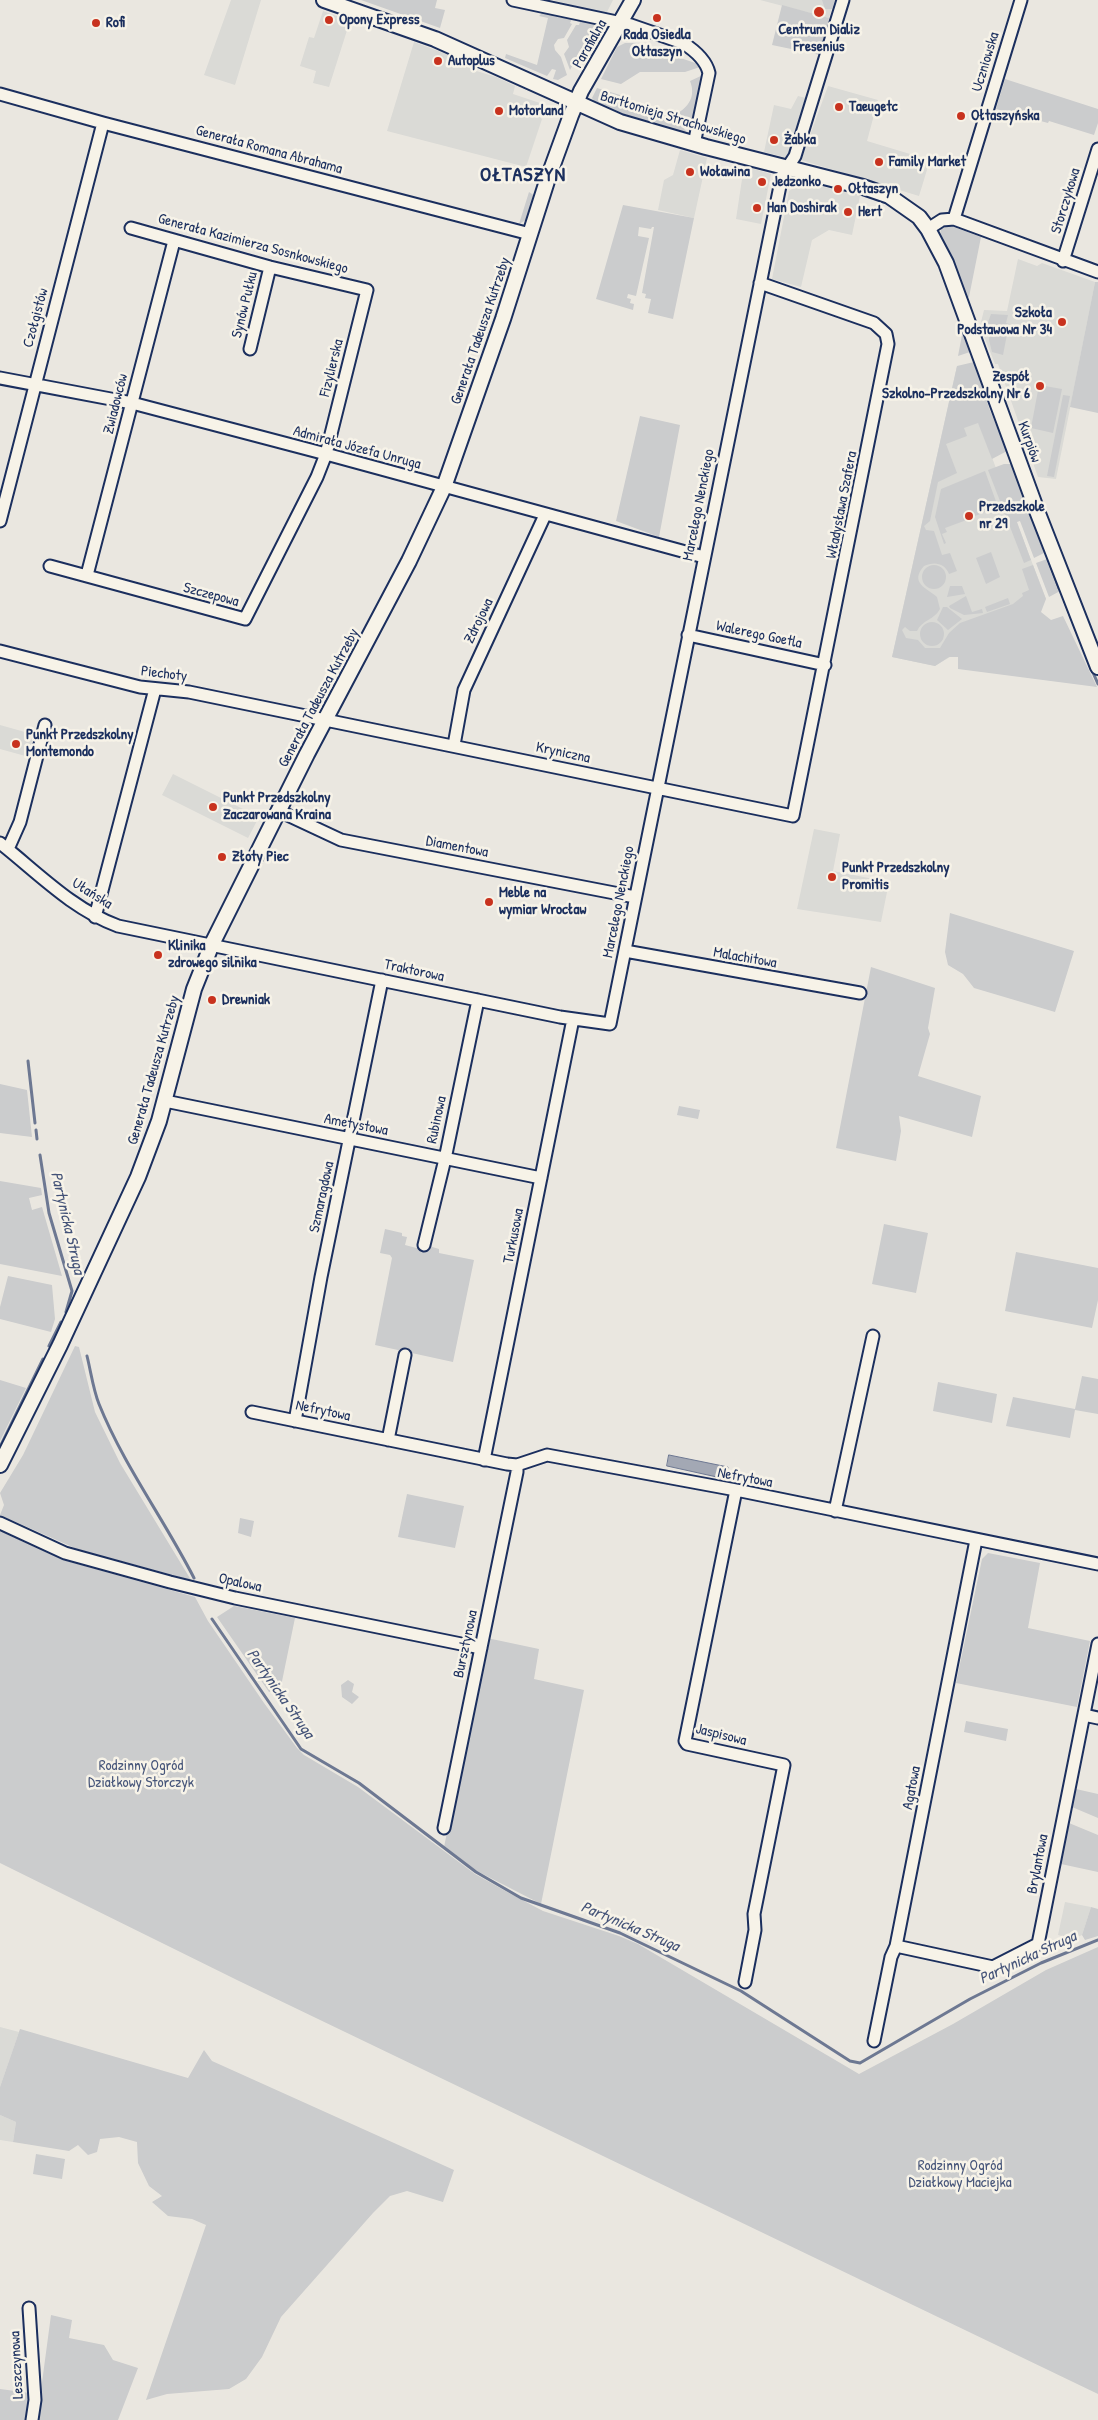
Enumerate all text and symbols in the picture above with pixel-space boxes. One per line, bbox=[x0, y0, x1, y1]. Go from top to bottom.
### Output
marker: Centrum Dializ Fresenius bbox=[812, 5, 826, 19]
place label: Opony Express bbox=[339, 11, 419, 29]
marker: Rada Osiedla Ołtaszyn bbox=[651, 12, 663, 24]
place label: Rofi bbox=[106, 14, 125, 32]
marker: Opony Express bbox=[323, 14, 335, 26]
street label: Parafialna bbox=[569, 16, 611, 72]
marker: Rofi bbox=[90, 17, 102, 29]
place label: Centrum Dializ Fresenius bbox=[778, 21, 860, 56]
place label: Rada Osiedla Ołtaszyn bbox=[623, 26, 691, 61]
street label: Uczniowska bbox=[968, 30, 1004, 94]
place label: Autoplus bbox=[448, 52, 495, 70]
marker: Autoplus bbox=[432, 55, 444, 67]
street label: Bartłomieja Strachowskiego bbox=[598, 87, 748, 149]
place label: Taeugetc bbox=[849, 98, 897, 116]
marker: Taeugetc bbox=[833, 101, 845, 113]
place label: Motorland bbox=[509, 102, 563, 120]
marker: Motorland bbox=[493, 105, 505, 117]
place label: Ołtaszyńska bbox=[971, 107, 1039, 125]
marker: Ołtaszyńska bbox=[955, 110, 967, 122]
street label: Generała Romana Abrahama bbox=[194, 122, 344, 178]
place label: Żabka bbox=[784, 131, 816, 149]
marker: Żabka bbox=[768, 134, 780, 146]
place label: Family Market bbox=[889, 153, 966, 171]
marker: Family Market bbox=[873, 156, 885, 168]
place label: Woławina bbox=[700, 163, 750, 181]
district label: OŁTASZYN bbox=[479, 164, 567, 188]
marker: Woławina bbox=[684, 166, 696, 178]
street label: Storczykowa bbox=[1048, 166, 1084, 236]
place label: Jedzonko bbox=[772, 173, 821, 191]
marker: Jedzonko bbox=[756, 176, 768, 188]
place label: Ołtaszyn bbox=[848, 180, 898, 198]
marker: Ołtaszyn bbox=[832, 183, 844, 195]
place label: Han Doshirak bbox=[767, 199, 837, 217]
marker: Han Doshirak bbox=[751, 202, 763, 214]
place label: Hert bbox=[858, 203, 882, 221]
marker: Hert bbox=[842, 206, 854, 218]
street label: Generała Kazimierza Sosnkowskiego bbox=[156, 210, 350, 278]
street label: Generała Tadeusza Kutrzeby bbox=[447, 255, 515, 407]
street label: Synów Pułku bbox=[228, 270, 262, 340]
street label: Czołgistów bbox=[19, 287, 53, 349]
place label: Szkoła Podstawowa Nr 34 bbox=[957, 304, 1052, 339]
marker: Szkoła Podstawowa Nr 34 bbox=[1056, 316, 1068, 328]
street label: Fizylierska bbox=[316, 337, 348, 399]
place label: Zespół Szkolno-Przedszkolny Nr 6 bbox=[882, 368, 1030, 403]
street label: Zwiadowców bbox=[100, 372, 132, 436]
marker: Zespół Szkolno-Przedszkolny Nr 6 bbox=[1034, 380, 1046, 392]
street label: Kurpiów bbox=[1013, 419, 1045, 465]
street label: Admirała Józefa Unruga bbox=[291, 422, 423, 474]
street label: Marcelego Nenckiego bbox=[679, 448, 719, 562]
street label: Władysława Szafera bbox=[823, 450, 861, 560]
place label: Przedszkole nr 29 bbox=[979, 498, 1045, 533]
marker: Przedszkole nr 29 bbox=[963, 510, 975, 522]
street label: Szczepowa bbox=[181, 579, 241, 611]
street label: Zdrojowa bbox=[460, 596, 498, 646]
street label: Walerego Goetla bbox=[714, 617, 804, 653]
street label: Generała Tadeusza Kutrzeby bbox=[275, 626, 363, 770]
street label: Piechoty bbox=[140, 662, 188, 686]
place label: Punkt Przedszkolny Montemondo bbox=[26, 726, 134, 761]
marker: Punkt Przedszkolny Montemondo bbox=[10, 738, 22, 750]
street label: Kryniczna bbox=[534, 738, 592, 768]
place label: Punkt Przedszkolny Zaczarowana Kraina bbox=[223, 789, 331, 824]
marker: Punkt Przedszkolny Zaczarowana Kraina bbox=[207, 801, 219, 813]
street label: Diamentowa bbox=[424, 832, 490, 862]
street label: Marcelego Nenckiego bbox=[599, 845, 639, 959]
place label: Złoty Piec bbox=[232, 848, 289, 866]
marker: Złoty Piec bbox=[216, 851, 228, 863]
place label: Punkt Przedszkolny Promitis bbox=[842, 859, 950, 894]
marker: Punkt Przedszkolny Promitis bbox=[826, 871, 838, 883]
street label: Ułańska bbox=[68, 875, 116, 913]
place label: Meble na wymiar Wrocław bbox=[499, 884, 586, 919]
marker: Meble na wymiar Wrocław bbox=[483, 896, 495, 908]
place label: Klinika zdrowego silnika bbox=[168, 937, 257, 972]
street label: Malachitowa bbox=[712, 944, 778, 972]
marker: Klinika zdrowego silnika bbox=[152, 949, 164, 961]
street label: Traktorowa bbox=[382, 956, 446, 986]
place label: Drewniak bbox=[222, 991, 270, 1009]
street label: Generała Tadeusza Kutrzeby bbox=[124, 993, 184, 1147]
marker: Drewniak bbox=[206, 994, 218, 1006]
street label: Rubinowa bbox=[423, 1095, 451, 1145]
street label: Ametystowa bbox=[322, 1110, 390, 1140]
street label: Szmaragdowa bbox=[306, 1160, 338, 1234]
water label: Partynicka Struga bbox=[46, 1170, 88, 1276]
street label: Turkusowa bbox=[500, 1207, 528, 1265]
street label: Nefrytowa bbox=[294, 1396, 352, 1426]
street label: Nefrytowa bbox=[716, 1464, 774, 1492]
street label: Opalowa bbox=[217, 1570, 263, 1596]
street label: Bursztynowa bbox=[450, 1609, 482, 1679]
water label: Partynicka Struga bbox=[242, 1646, 318, 1742]
street label: Jaspisowa bbox=[694, 1720, 748, 1750]
park label: Rodzinny Ogród Działkowy Storczyk bbox=[88, 1757, 194, 1792]
street label: Agatowa bbox=[899, 1765, 925, 1811]
street label: Brylantowa bbox=[1023, 1833, 1053, 1895]
water label: Partynicka Struga bbox=[578, 1898, 682, 1956]
water label: Partynicka Struga bbox=[976, 1927, 1080, 1989]
park label: Rodzinny Ogród Działkowy Maciejka bbox=[908, 2157, 1012, 2192]
street label: Leszczynowa bbox=[6, 2331, 28, 2399]

